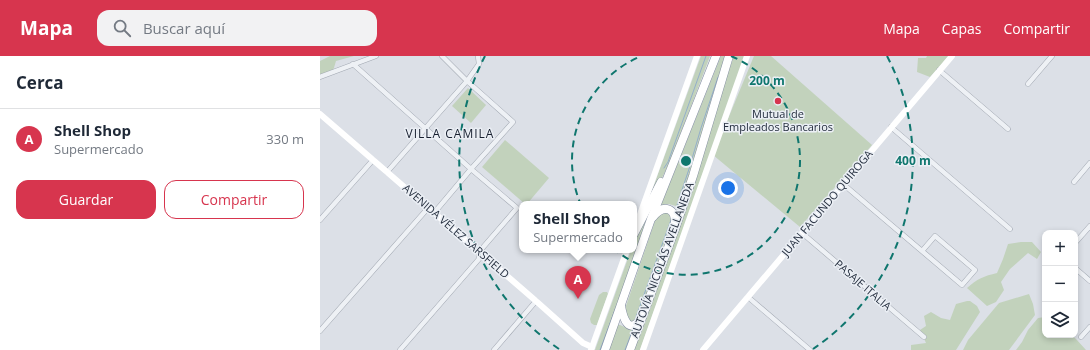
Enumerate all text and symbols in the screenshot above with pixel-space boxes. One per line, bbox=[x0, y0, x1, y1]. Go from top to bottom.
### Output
search box bbox=[97, 10, 377, 46]
text: Mapa bbox=[20, 15, 73, 41]
icon: search bbox=[111, 17, 133, 39]
text: Buscar aquí bbox=[143, 18, 225, 38]
text: Mapa bbox=[883, 19, 920, 38]
text: Capas bbox=[942, 19, 981, 38]
text: Compartir bbox=[1003, 19, 1070, 38]
text: Cerca bbox=[16, 71, 64, 94]
text: 200 m bbox=[749, 72, 785, 89]
marker: Mutual de Empleados Bancarios bbox=[773, 96, 783, 106]
place label: Mutual de Empleados Bancarios bbox=[723, 106, 833, 134]
text: Shell Shop bbox=[54, 120, 131, 140]
district label: VILLA CAMILA bbox=[406, 125, 494, 142]
text: A bbox=[25, 130, 33, 148]
text: 330 m bbox=[266, 130, 304, 148]
text: Supermercado bbox=[54, 140, 144, 158]
street label: JUAN FACUNDO QUIROGA bbox=[777, 146, 876, 260]
text: 400 m bbox=[895, 152, 931, 169]
centre of rings bbox=[679, 154, 693, 168]
your location bbox=[718, 178, 738, 198]
button: Guardar bbox=[16, 180, 156, 219]
button: Compartir bbox=[164, 180, 304, 219]
street label: AVENIDA VÉLEZ SARSFIELD bbox=[400, 180, 513, 281]
street label: AUTOVÍA NICOLÁS AVELLANEDA bbox=[626, 180, 697, 340]
popup bbox=[519, 201, 637, 253]
text: Shell Shop bbox=[533, 208, 610, 228]
text: Supermercado bbox=[533, 228, 623, 246]
map controls bbox=[1042, 230, 1078, 338]
button: + bbox=[1042, 230, 1078, 266]
street label: PASAJE ITALIA bbox=[832, 256, 895, 313]
pin: A bbox=[565, 266, 591, 299]
button: − bbox=[1042, 266, 1078, 302]
button: layers bbox=[1042, 302, 1078, 338]

